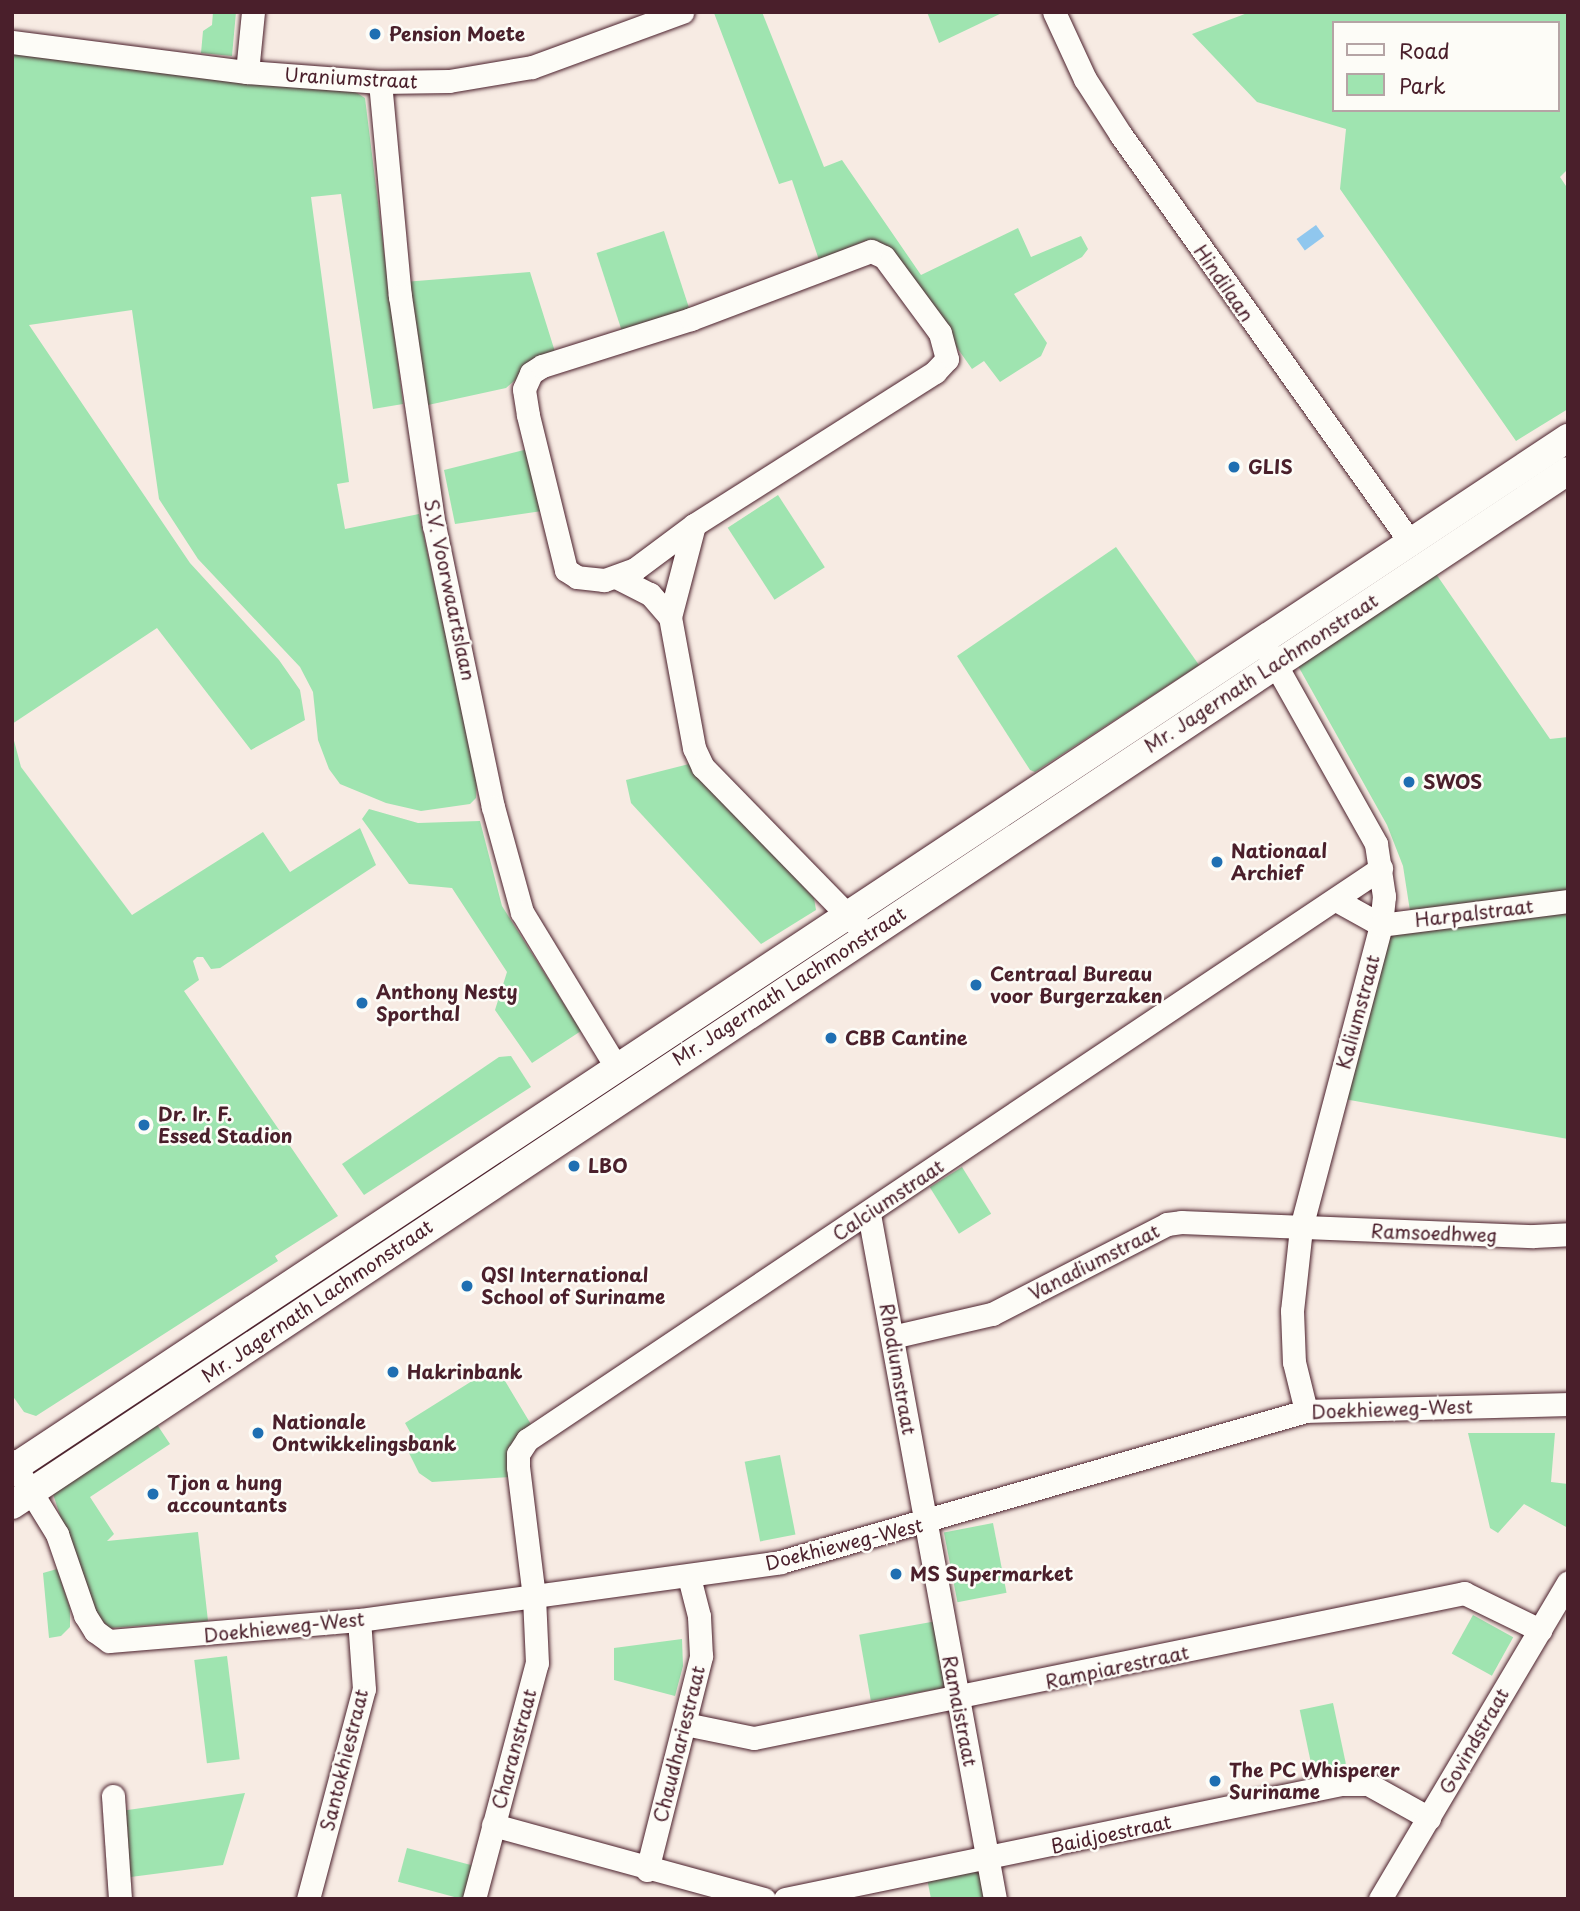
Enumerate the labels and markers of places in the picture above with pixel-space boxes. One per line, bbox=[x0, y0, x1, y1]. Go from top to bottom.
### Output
place label: Pension Moete bbox=[389, 23, 526, 45]
marker: Pension Moete bbox=[367, 26, 383, 42]
place label: GLIS bbox=[1248, 456, 1293, 478]
marker: GLIS bbox=[1226, 459, 1242, 475]
place label: SWOS bbox=[1423, 771, 1482, 793]
marker: SWOS bbox=[1401, 774, 1417, 790]
place label: Nationaal Archief bbox=[1231, 840, 1327, 884]
marker: Nationaal Archief bbox=[1209, 854, 1225, 870]
place label: Centraal Bureau voor Burgerzaken bbox=[990, 963, 1163, 1007]
marker: Centraal Bureau voor Burgerzaken bbox=[968, 977, 984, 993]
place label: Anthony Nesty Sporthal bbox=[376, 981, 518, 1025]
marker: Anthony Nesty Sporthal bbox=[354, 995, 370, 1011]
place label: CBB Cantine bbox=[845, 1027, 969, 1049]
marker: CBB Cantine bbox=[823, 1030, 839, 1046]
place label: Dr. Ir. F. Essed Stadion bbox=[158, 1103, 292, 1147]
marker: Dr. Ir. F. Essed Stadion bbox=[136, 1117, 152, 1133]
place label: LBO bbox=[588, 1155, 628, 1177]
marker: LBO bbox=[566, 1158, 582, 1174]
place label: QSI International School of Suriname bbox=[481, 1264, 667, 1308]
marker: QSI International School of Suriname bbox=[459, 1278, 475, 1294]
place label: Hakrinbank bbox=[407, 1361, 522, 1383]
marker: Hakrinbank bbox=[385, 1364, 401, 1380]
place label: Nationale Ontwikkelingsbank bbox=[272, 1411, 457, 1455]
marker: Nationale Ontwikkelingsbank bbox=[250, 1425, 266, 1441]
place label: Tjon a hung accountants bbox=[167, 1472, 287, 1516]
marker: Tjon a hung accountants bbox=[145, 1486, 161, 1502]
place label: MS Supermarket bbox=[910, 1563, 1073, 1585]
marker: MS Supermarket bbox=[888, 1566, 904, 1582]
place label: The PC Whisperer Suriname bbox=[1229, 1759, 1400, 1803]
marker: The PC Whisperer Suriname bbox=[1207, 1773, 1223, 1789]

